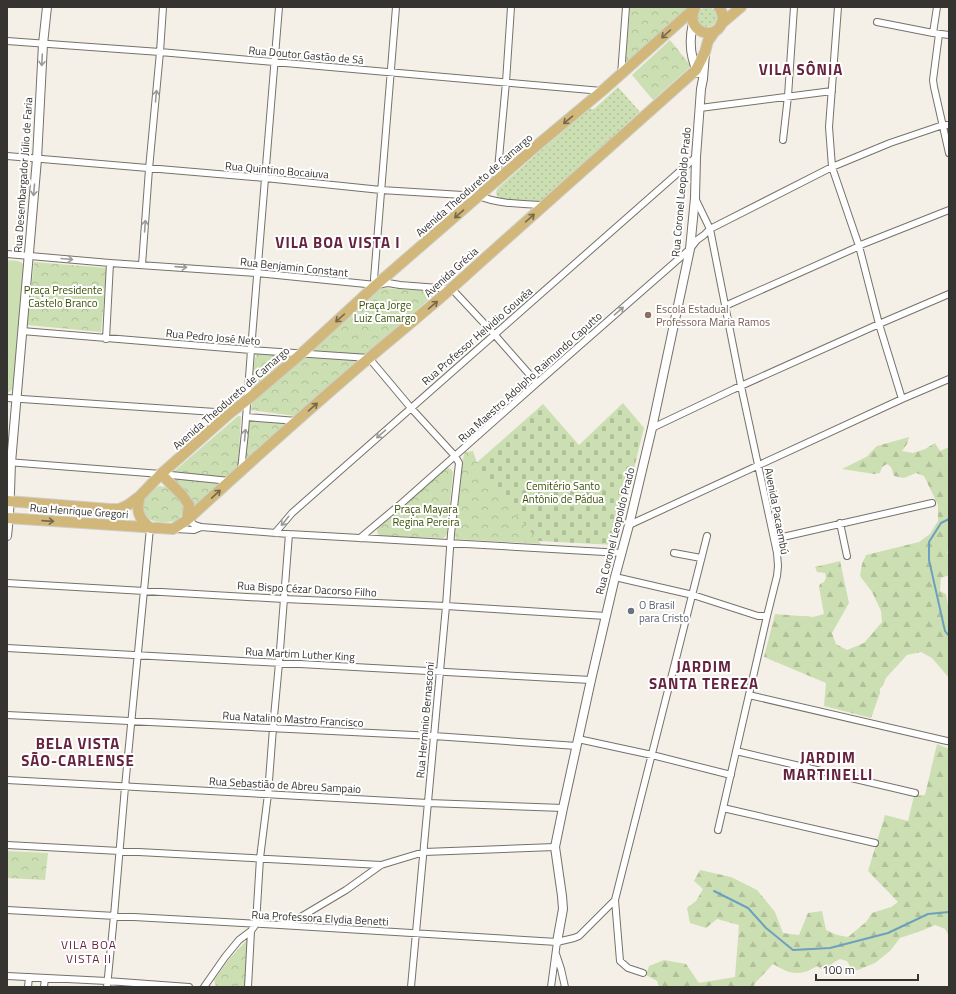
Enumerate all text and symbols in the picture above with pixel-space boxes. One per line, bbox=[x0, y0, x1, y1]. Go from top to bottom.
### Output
one-way arrow bbox=[660, 30, 671, 39]
street label: Rua Doutor Gastão de Sá bbox=[248, 42, 365, 68]
one-way arrow bbox=[39, 53, 46, 66]
district label: VILA SÔNIA bbox=[759, 58, 843, 81]
one-way arrow bbox=[152, 90, 160, 103]
street label: Rua Desembargador Júlio de Faria bbox=[10, 96, 36, 253]
one-way arrow bbox=[562, 115, 573, 124]
street label: Rua Coronel Leopoldo Prado bbox=[667, 126, 695, 258]
street label: Avenida Theodureto de Camargo bbox=[412, 130, 536, 240]
street label: Rua Quintino Bocaiuva bbox=[224, 157, 330, 183]
one-way arrow bbox=[30, 183, 38, 196]
one-way arrow bbox=[454, 209, 464, 218]
one-way arrow bbox=[525, 213, 535, 223]
one-way arrow bbox=[141, 220, 148, 233]
district label: VILA BOA VISTA I bbox=[275, 231, 401, 254]
street label: Avenida Grécia bbox=[420, 243, 482, 301]
street label: Rua Benjamin Constant bbox=[239, 253, 349, 281]
one-way arrow bbox=[60, 255, 73, 262]
one-way arrow bbox=[174, 264, 187, 271]
park label: Praça Presidente Castelo Branco bbox=[24, 282, 103, 311]
street label: Rua Professor Helvidio Gouvêa bbox=[418, 283, 536, 389]
park label: Praça Jorge Luiz Camargo bbox=[354, 297, 416, 326]
one-way arrow bbox=[428, 300, 438, 309]
place label: Escola Estadual Professora Maria Ramos bbox=[656, 301, 770, 330]
one-way arrow bbox=[613, 307, 624, 316]
street label: Rua Maestro Adolpho Raimundo Caputto bbox=[455, 308, 606, 446]
marker: Escola Estadual Professora Maria Ramos bbox=[643, 310, 653, 320]
one-way arrow bbox=[335, 313, 345, 323]
street label: Rua Pedro José Neto bbox=[165, 325, 261, 349]
street label: Avenida Theodureto de Camargo bbox=[169, 343, 293, 453]
one-way arrow bbox=[307, 403, 318, 412]
one-way arrow bbox=[241, 429, 248, 442]
one-way arrow bbox=[376, 429, 387, 438]
street label: Rua Coronel Leopoldo Prado bbox=[591, 466, 639, 596]
street label: Avenida Pacaembú bbox=[761, 466, 793, 556]
park label: Cemitério Santo Antônio de Pádua bbox=[522, 478, 604, 507]
one-way arrow bbox=[211, 489, 221, 498]
street label: Rua Henrique Gregori bbox=[29, 500, 129, 522]
park label: Praça Mayara Regina Pereira bbox=[392, 501, 460, 530]
one-way arrow bbox=[281, 516, 290, 526]
one-way arrow bbox=[41, 517, 54, 524]
street label: Rua Bispo Cézar Dacorso Filho bbox=[237, 577, 377, 601]
place label: O Brasil para Cristo bbox=[639, 597, 689, 626]
marker: O Brasil para Cristo bbox=[626, 606, 636, 616]
street label: Rua Martim Luther King bbox=[245, 643, 356, 665]
district label: JARDIM SANTA TEREZA bbox=[649, 655, 759, 695]
street label: Rua Herminio Bernasconi bbox=[412, 661, 438, 779]
street label: Rua Natalino Mastro Francisco bbox=[222, 707, 364, 731]
district label: BELA VISTA SÃO-CARLENSE bbox=[21, 732, 135, 772]
district label: JARDIM MARTINELLI bbox=[783, 746, 873, 786]
street label: Rua Sebastião de Abreu Sampaio bbox=[209, 773, 362, 797]
street label: Rua Professora Elydia Benetti bbox=[251, 906, 389, 930]
district label: VILA BOA VISTA II bbox=[61, 935, 117, 968]
scale bar bbox=[816, 956, 918, 982]
text: 100 m bbox=[822, 960, 855, 979]

